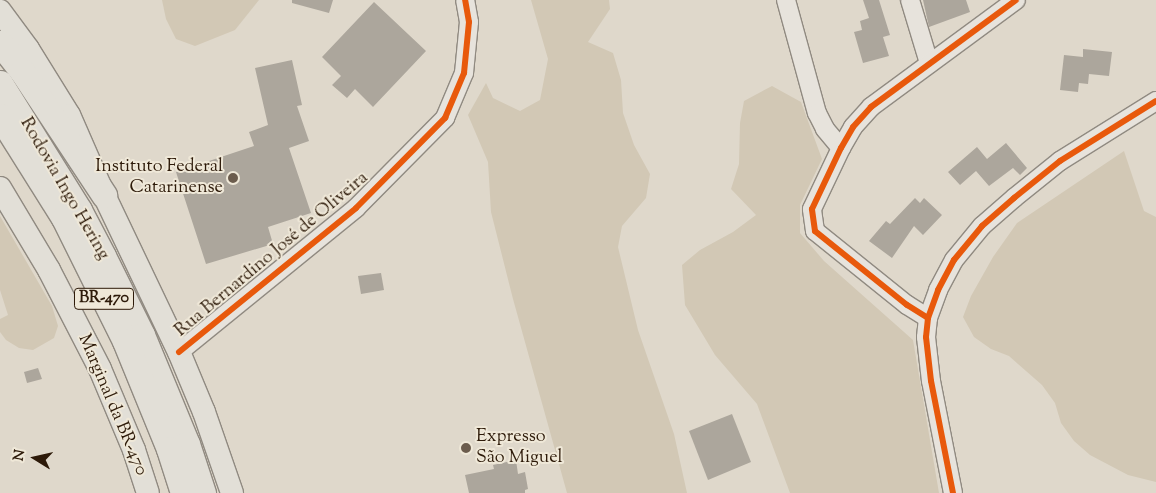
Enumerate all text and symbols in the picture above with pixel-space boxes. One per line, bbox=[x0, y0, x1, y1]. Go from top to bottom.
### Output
street label: Rodovia Ingo Hering bbox=[14, 114, 114, 264]
place label: Instituto Federal Catarinense bbox=[95, 157, 223, 200]
street label: Rua Bernardino José de Oliveira bbox=[171, 168, 373, 342]
marker: Instituto Federal Catarinense bbox=[227, 172, 239, 184]
road number: BR-470 bbox=[74, 286, 134, 312]
street label: Marginal da BR-470 bbox=[72, 331, 152, 479]
place label: Expresso São Miguel bbox=[476, 427, 562, 469]
north arrow bbox=[10, 433, 60, 483]
marker: Expresso São Miguel bbox=[460, 442, 472, 454]
text: N bbox=[9, 448, 31, 463]

